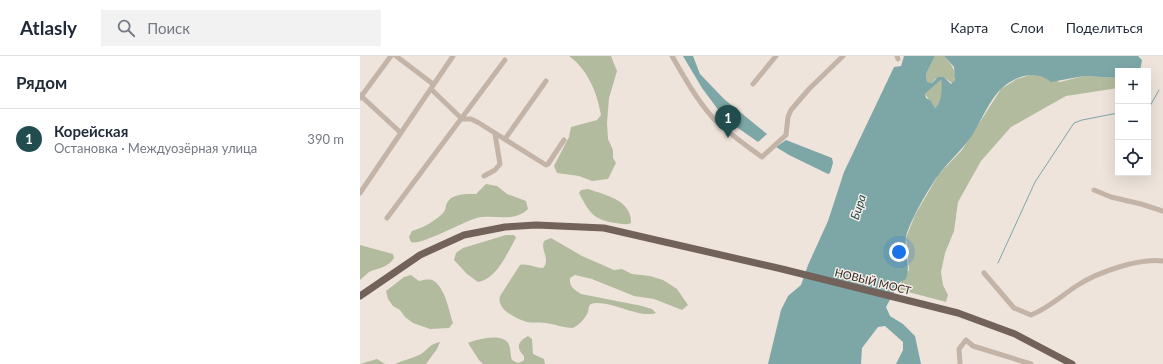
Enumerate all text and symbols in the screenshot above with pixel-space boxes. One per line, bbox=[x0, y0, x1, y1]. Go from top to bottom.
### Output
search box bbox=[101, 10, 381, 46]
text: Atlasly bbox=[20, 16, 77, 39]
icon: search bbox=[115, 17, 137, 39]
text: Поиск bbox=[147, 19, 190, 37]
text: Карта bbox=[950, 19, 988, 36]
text: Слои bbox=[1010, 19, 1044, 36]
text: Поделиться bbox=[1066, 19, 1143, 36]
map controls bbox=[1115, 68, 1151, 176]
button: + bbox=[1115, 68, 1151, 104]
text: Рядом bbox=[16, 72, 67, 93]
button: − bbox=[1115, 104, 1151, 140]
pin: 1 bbox=[715, 105, 741, 138]
text: Корейская bbox=[54, 122, 128, 140]
text: 1 bbox=[25, 131, 33, 147]
text: 390 m bbox=[307, 131, 344, 147]
text: Остановка · Междуозёрная улица bbox=[54, 140, 257, 156]
button: locate bbox=[1115, 140, 1151, 176]
water label: Бира bbox=[847, 192, 869, 222]
your location bbox=[889, 242, 909, 262]
street label: НОВЫЙ МОСТ bbox=[833, 265, 913, 297]

